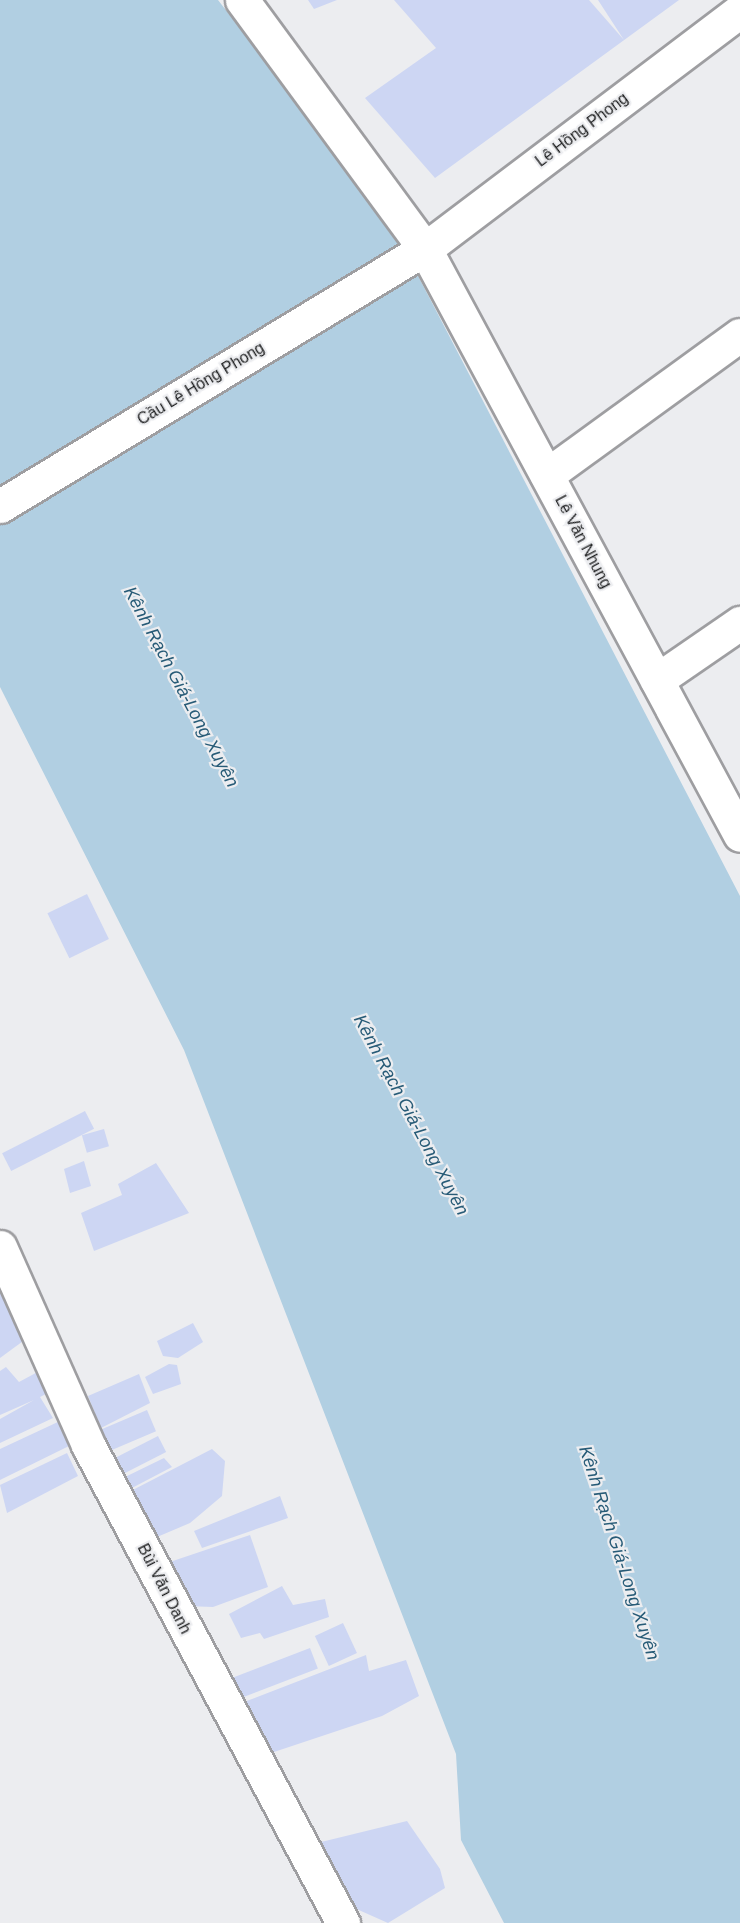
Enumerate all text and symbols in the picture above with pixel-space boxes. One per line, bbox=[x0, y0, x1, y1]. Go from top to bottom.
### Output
street label: Lê Hồng Phong bbox=[532, 89, 632, 171]
street label: Cầu Lê Hồng Phong bbox=[134, 338, 268, 430]
street label: Lê Văn Nhung bbox=[551, 492, 615, 592]
water label: Kênh Rạch Giá-Long Xuyên bbox=[119, 583, 243, 791]
water label: Kênh Rạch Giá-Long Xuyên bbox=[349, 1011, 473, 1219]
water label: Kênh Rạch Giá-Long Xuyên bbox=[574, 1443, 664, 1663]
street label: Bùi Văn Danh bbox=[133, 1541, 195, 1637]

